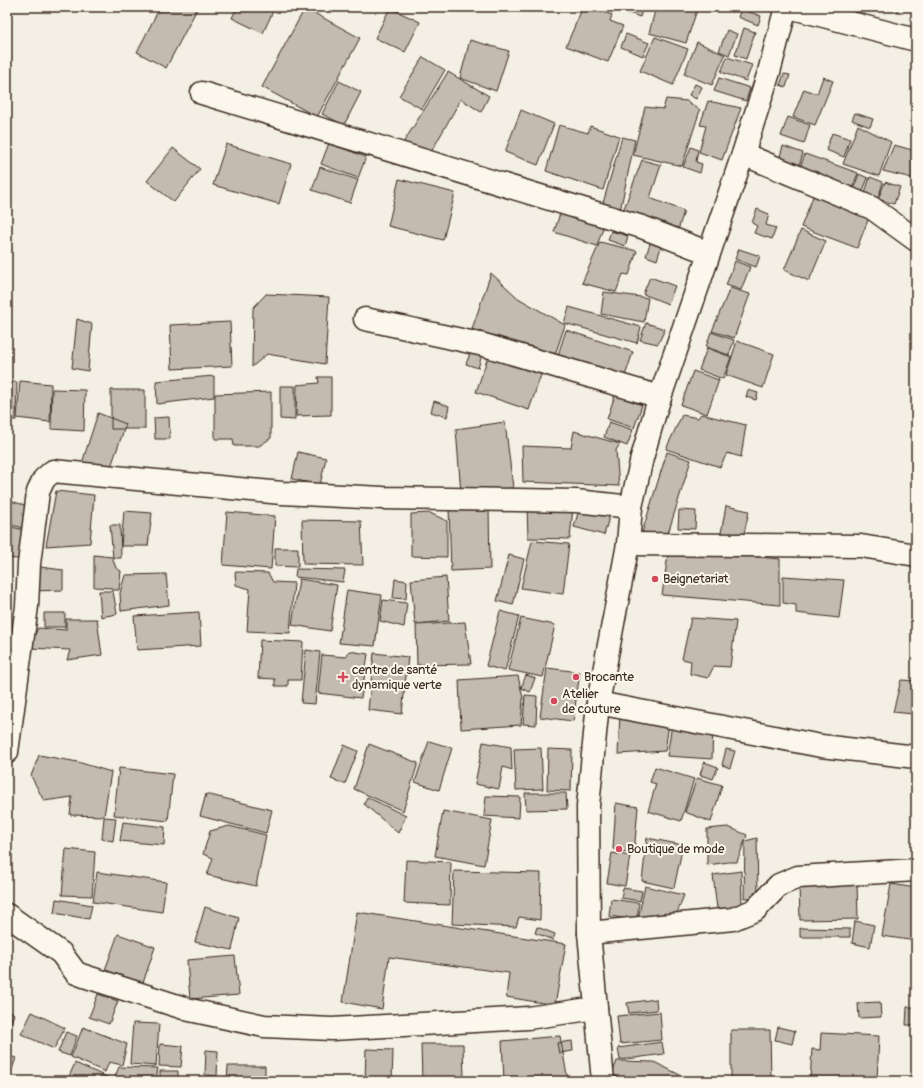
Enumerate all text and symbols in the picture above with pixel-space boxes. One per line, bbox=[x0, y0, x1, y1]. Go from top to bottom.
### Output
place label: Beignetariat bbox=[663, 571, 729, 587]
marker: Beignetariat bbox=[650, 574, 660, 584]
place label: centre de santé dynamique verte bbox=[352, 662, 442, 693]
place label: Brocante bbox=[584, 669, 634, 685]
marker: centre de santé dynamique verte bbox=[337, 671, 349, 683]
marker: Brocante bbox=[571, 672, 581, 682]
place label: Atelier de couture bbox=[562, 686, 621, 717]
marker: Atelier de couture bbox=[549, 696, 559, 706]
place label: Boutique de mode bbox=[627, 841, 725, 857]
marker: Boutique de mode bbox=[614, 844, 624, 854]

